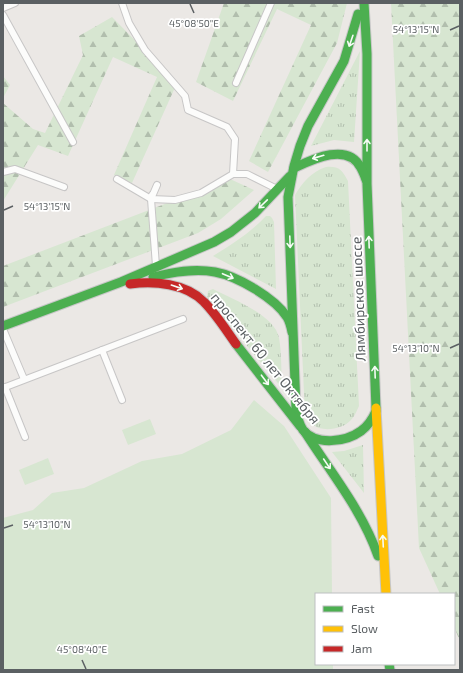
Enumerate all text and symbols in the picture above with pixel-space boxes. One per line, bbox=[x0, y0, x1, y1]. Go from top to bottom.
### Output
text: 45°08'50"E bbox=[169, 17, 219, 29]
text: 54°13'15"N bbox=[393, 23, 439, 35]
one-way arrow bbox=[347, 34, 354, 47]
one-way arrow bbox=[363, 139, 371, 152]
one-way arrow bbox=[311, 154, 324, 161]
one-way arrow bbox=[258, 199, 268, 209]
text: 54°13'15"N bbox=[24, 200, 70, 212]
one-way arrow bbox=[286, 235, 293, 248]
street label: Лямбирское шоссе bbox=[347, 236, 369, 362]
one-way arrow bbox=[366, 236, 373, 249]
one-way arrow bbox=[222, 273, 234, 281]
one-way arrow bbox=[171, 283, 183, 291]
street label: проспект 60 лет Октября bbox=[208, 289, 324, 427]
text: 54°13'10"N bbox=[392, 342, 440, 354]
one-way arrow bbox=[371, 366, 378, 379]
one-way arrow bbox=[260, 374, 269, 385]
one-way arrow bbox=[323, 459, 331, 470]
text: 54°13'10"N bbox=[23, 518, 71, 530]
one-way arrow bbox=[380, 535, 387, 548]
legend bbox=[315, 593, 455, 665]
text: Fast bbox=[351, 601, 375, 615]
text: Slow bbox=[351, 621, 378, 635]
text: Jam bbox=[351, 641, 372, 655]
text: 45°08'40"E bbox=[57, 643, 108, 655]

